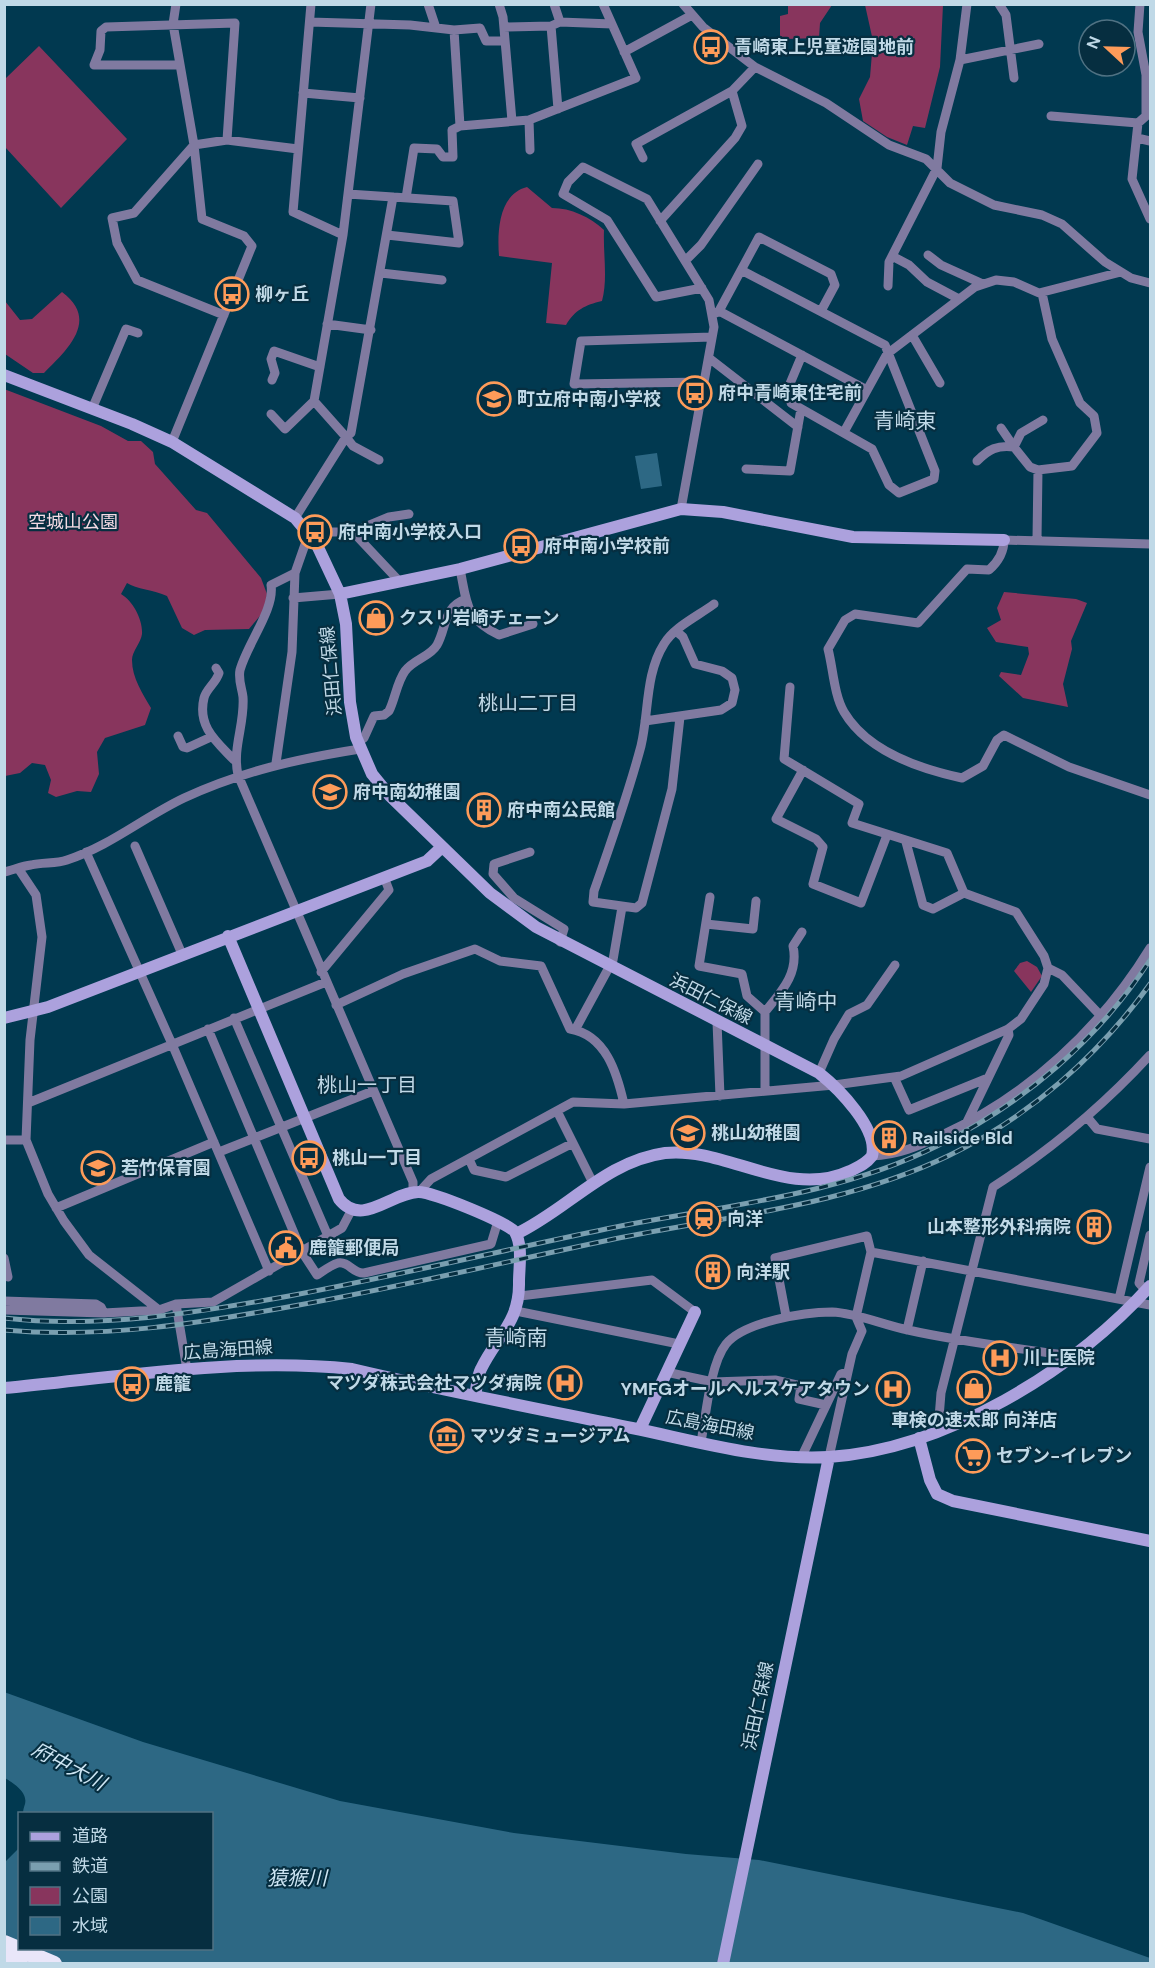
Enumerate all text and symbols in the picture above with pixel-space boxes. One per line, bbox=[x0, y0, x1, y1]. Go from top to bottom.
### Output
north arrow bbox=[1077, 18, 1137, 78]
bus stop icon: 青崎東上児童遊園地前 bbox=[693, 29, 729, 65]
text: N bbox=[1082, 33, 1105, 52]
place label: 青崎東上児童遊園地前 bbox=[734, 35, 914, 59]
bus stop icon: 柳ヶ丘 bbox=[214, 276, 250, 312]
place label: 柳ヶ丘 bbox=[255, 282, 309, 306]
bus stop icon: 府中青崎東住宅前 bbox=[677, 375, 713, 411]
school or university icon: 町立府中南小学校 bbox=[476, 381, 512, 417]
place label: 府中青崎東住宅前 bbox=[718, 381, 862, 405]
place label: 町立府中南小学校 bbox=[517, 387, 661, 411]
district label: 青崎東 bbox=[874, 407, 937, 435]
park label: 空城山公園 bbox=[28, 510, 118, 534]
bus stop icon: 府中南小学校入口 bbox=[297, 514, 333, 550]
place label: 府中南小学校入口 bbox=[338, 520, 482, 544]
bus stop icon: 府中南小学校前 bbox=[503, 528, 539, 564]
place label: 府中南小学校前 bbox=[544, 534, 670, 558]
shop icon: クスリ岩崎チェーン bbox=[358, 600, 394, 636]
place label: クスリ岩崎チェーン bbox=[399, 606, 560, 630]
street label: 浜田仁保線 bbox=[315, 625, 347, 717]
district label: 桃山二丁目 bbox=[478, 690, 578, 716]
school or university icon: 府中南幼稚園 bbox=[312, 774, 348, 810]
place label: 府中南幼稚園 bbox=[353, 780, 461, 804]
building icon: 府中南公民館 bbox=[466, 792, 502, 828]
place label: 府中南公民館 bbox=[507, 798, 615, 822]
street label: 浜田仁保線 bbox=[665, 968, 757, 1030]
district label: 青崎中 bbox=[775, 988, 838, 1016]
district label: 桃山一丁目 bbox=[317, 1072, 417, 1098]
school or university icon: 桃山幼稚園 bbox=[670, 1115, 706, 1151]
building icon: Railside Bld bbox=[871, 1120, 907, 1156]
place label: 桃山幼稚園 bbox=[711, 1121, 801, 1145]
place label: Railside Bld bbox=[912, 1126, 1013, 1150]
bus stop icon: 桃山一丁目 bbox=[291, 1140, 327, 1176]
place label: 桃山一丁目 bbox=[332, 1146, 422, 1170]
school or university icon: 若竹保育園 bbox=[80, 1150, 116, 1186]
place label: 若竹保育園 bbox=[121, 1156, 211, 1180]
station icon: 向洋 bbox=[686, 1201, 722, 1237]
place label: 向洋 bbox=[727, 1207, 763, 1231]
building icon: 山本整形外科病院 bbox=[1076, 1209, 1112, 1245]
place label: 山本整形外科病院 bbox=[927, 1215, 1071, 1239]
public building icon: 鹿籠郵便局 bbox=[268, 1230, 304, 1266]
place label: 鹿籠郵便局 bbox=[309, 1236, 399, 1260]
building icon: 向洋駅 bbox=[695, 1254, 731, 1290]
place label: 向洋駅 bbox=[736, 1260, 790, 1284]
district label: 青崎南 bbox=[485, 1324, 548, 1352]
street label: 広島海田線 bbox=[182, 1335, 274, 1365]
hospital icon: 川上医院 bbox=[982, 1340, 1018, 1376]
place label: 川上医院 bbox=[1023, 1346, 1095, 1370]
hospital icon: マツダ株式会社マツダ病院 bbox=[547, 1365, 583, 1401]
bus stop icon: 鹿籠 bbox=[114, 1366, 150, 1402]
shop icon: 車検の速太郎 向洋店 bbox=[956, 1370, 992, 1406]
place label: マツダ株式会社マツダ病院 bbox=[326, 1371, 542, 1395]
hospital icon: YMFGオールヘルスケアタウン bbox=[875, 1371, 911, 1407]
place label: 鹿籠 bbox=[155, 1372, 191, 1396]
place label: YMFGオールヘルスケアタウン bbox=[621, 1377, 870, 1401]
street label: 広島海田線 bbox=[664, 1405, 756, 1445]
place label: 車検の速太郎 向洋店 bbox=[891, 1408, 1057, 1432]
museum icon: マツダミュージアム bbox=[429, 1418, 465, 1454]
place label: マツダミュージアム bbox=[470, 1424, 630, 1448]
supermarket icon: セブン-イレブン bbox=[955, 1438, 991, 1474]
place label: セブン-イレブン bbox=[996, 1444, 1132, 1468]
street label: 浜田仁保線 bbox=[737, 1659, 779, 1753]
water label: 府中大川 bbox=[28, 1736, 112, 1797]
legend bbox=[18, 1812, 213, 1950]
text: 道路 bbox=[72, 1824, 108, 1848]
text: 鉄道 bbox=[72, 1854, 108, 1878]
water label: 猿猴川 bbox=[267, 1865, 329, 1891]
text: 公園 bbox=[72, 1884, 108, 1908]
text: 水域 bbox=[72, 1914, 108, 1938]

